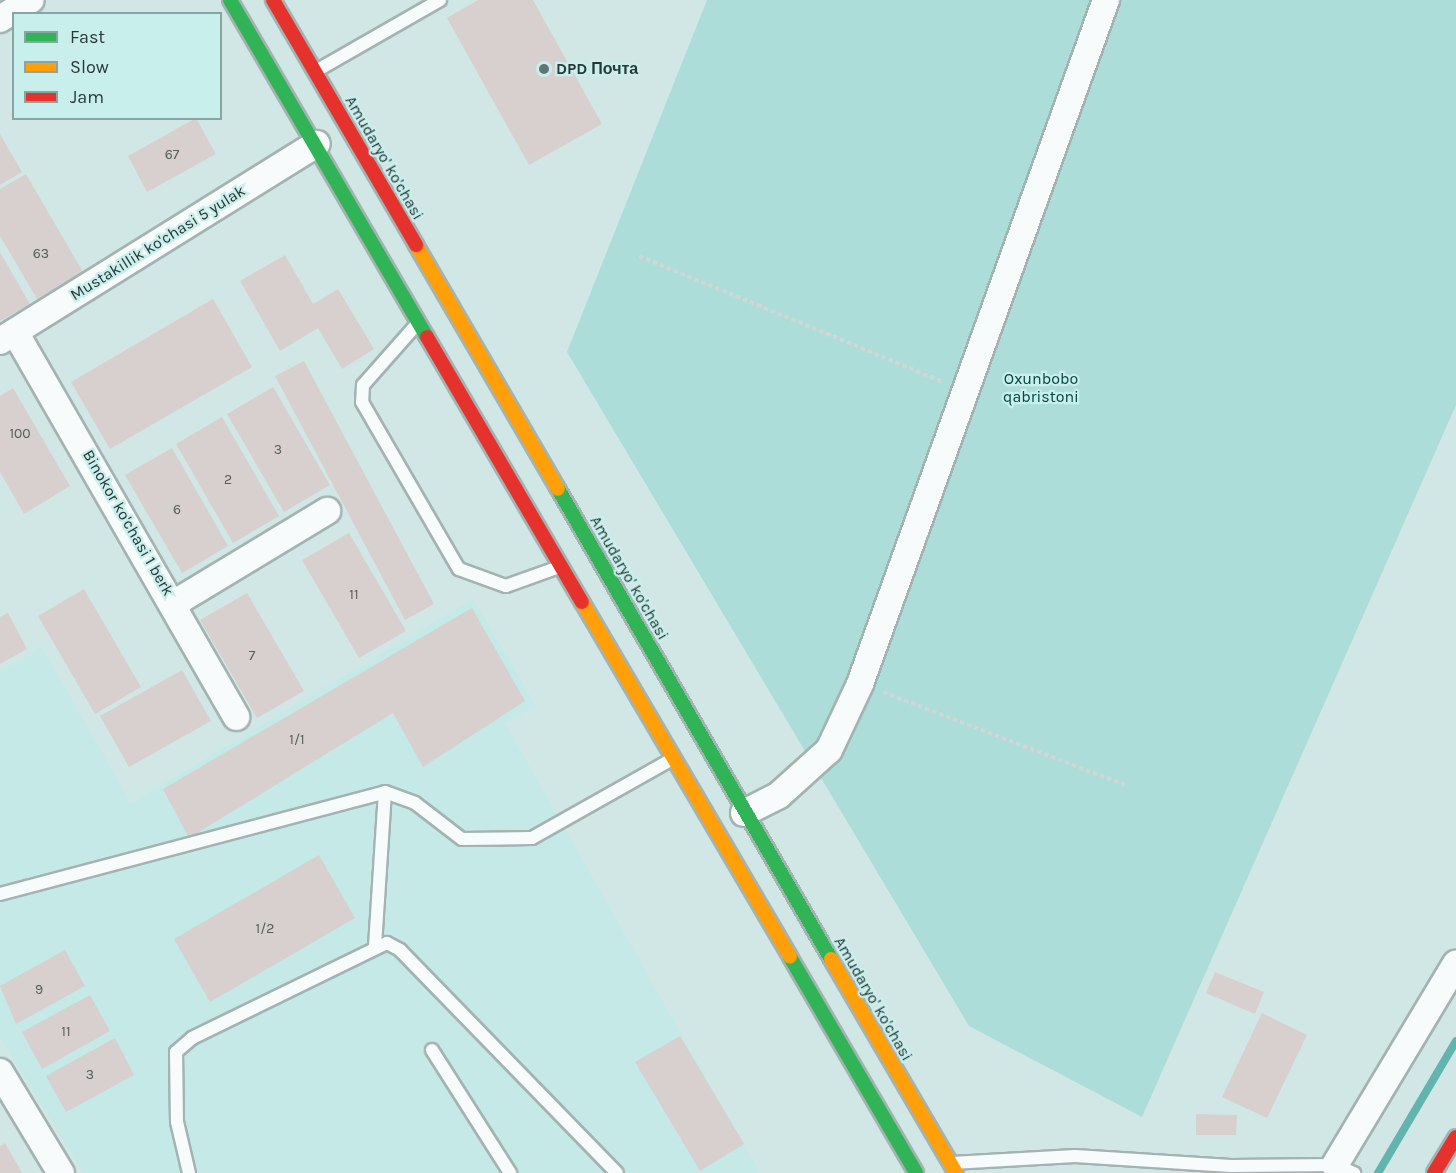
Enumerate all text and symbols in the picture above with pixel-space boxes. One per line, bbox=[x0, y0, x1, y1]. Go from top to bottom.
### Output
legend bbox=[12, 12, 222, 120]
text: Fast bbox=[70, 26, 105, 48]
text: Slow bbox=[70, 56, 109, 78]
place label: DPD Почта bbox=[556, 59, 638, 79]
marker: DPD Почта bbox=[537, 62, 551, 76]
text: Jam bbox=[70, 86, 104, 108]
street label: Amudaryo' ko'chasi bbox=[341, 93, 427, 223]
house number: 67 bbox=[165, 147, 179, 163]
street label: Mustakillik ko'chasi 5 yulak bbox=[67, 181, 249, 305]
house number: 63 bbox=[33, 246, 49, 262]
park label: Oxunbobo qabristoni bbox=[1003, 369, 1079, 407]
house number: 100 bbox=[9, 426, 31, 442]
house number: 3 bbox=[274, 442, 282, 458]
street label: Binokor ko'chasi 1 berk bbox=[78, 446, 178, 600]
house number: 2 bbox=[224, 472, 232, 488]
house number: 6 bbox=[173, 502, 181, 518]
street label: Amudaryo' ko'chasi bbox=[586, 513, 672, 643]
house number: 11 bbox=[349, 587, 359, 603]
house number: 7 bbox=[249, 648, 255, 664]
house number: 1/1 bbox=[289, 732, 305, 748]
house number: 1/2 bbox=[256, 921, 274, 937]
street label: Amudaryo' ko'chasi bbox=[830, 934, 916, 1064]
house number: 9 bbox=[35, 982, 43, 998]
house number: 11 bbox=[61, 1024, 71, 1040]
house number: 3 bbox=[86, 1067, 94, 1083]

